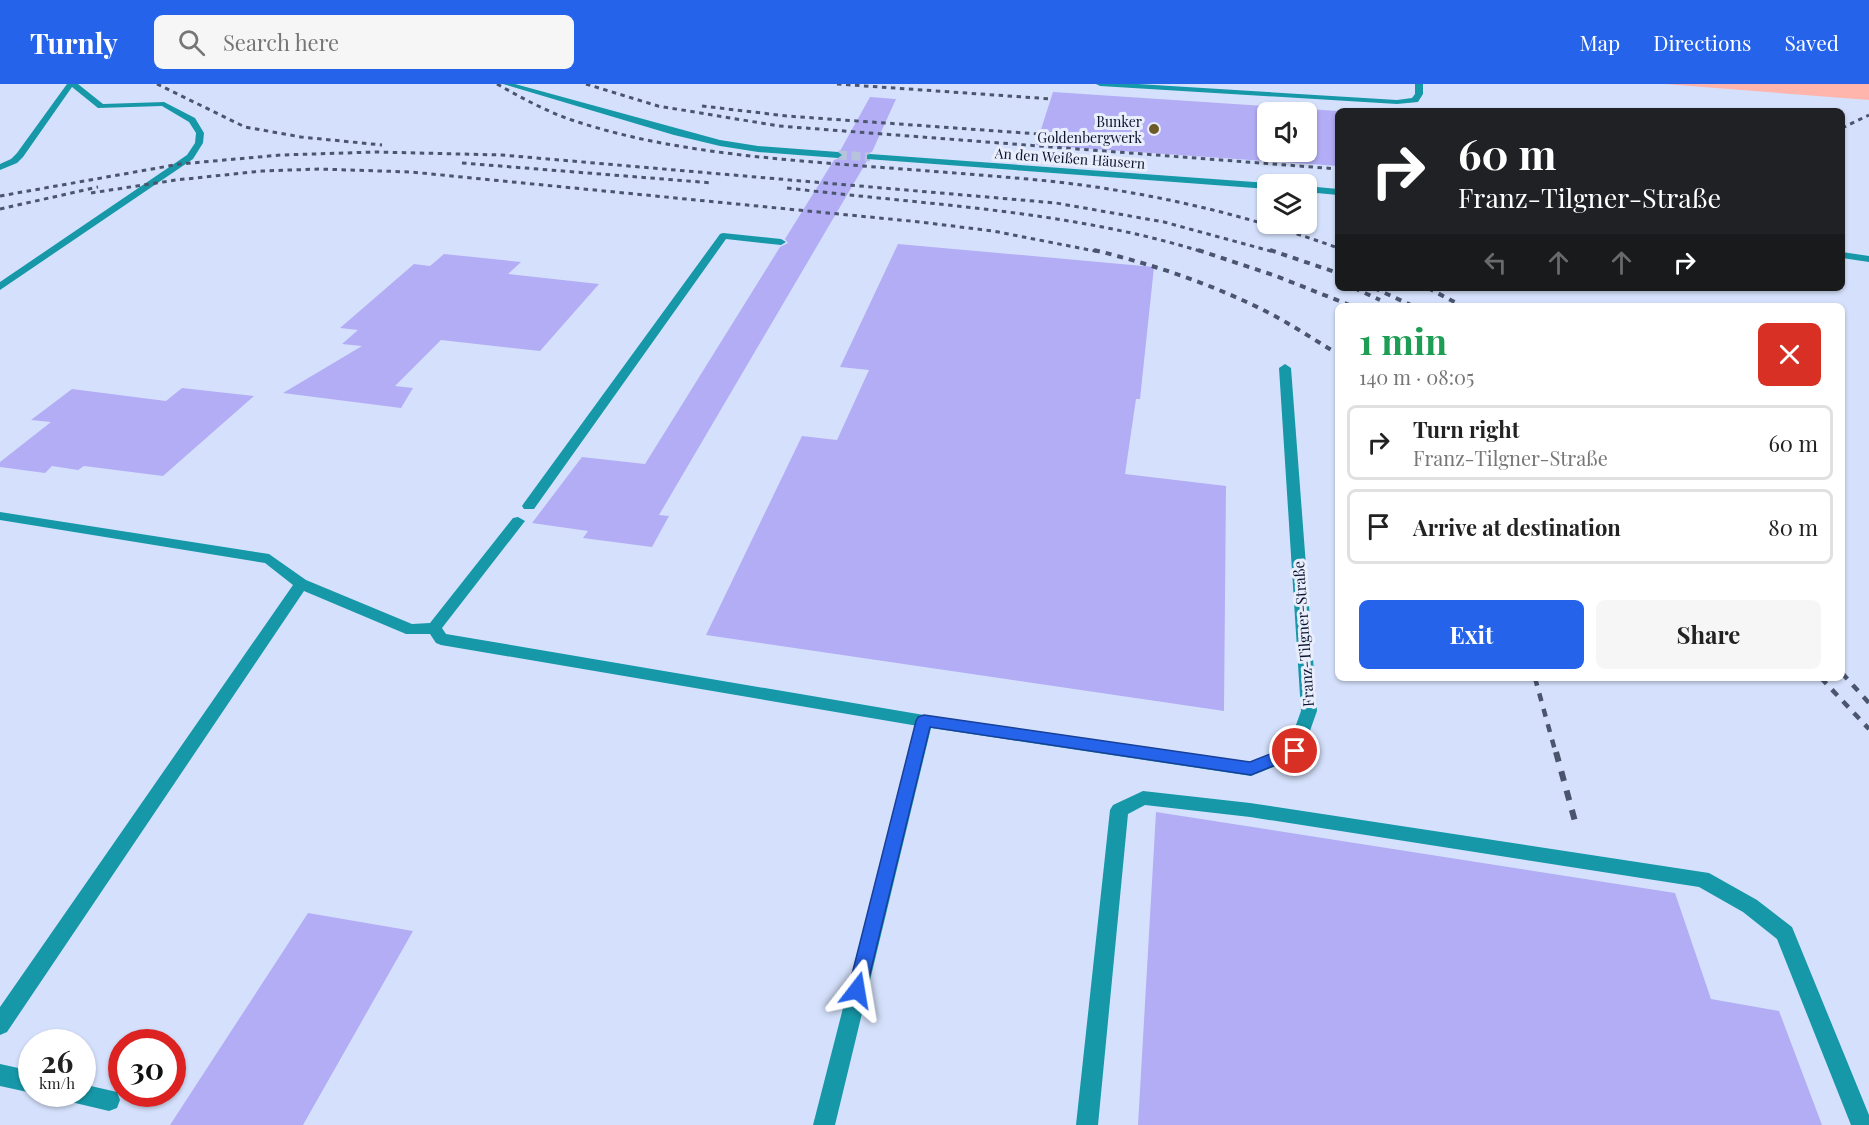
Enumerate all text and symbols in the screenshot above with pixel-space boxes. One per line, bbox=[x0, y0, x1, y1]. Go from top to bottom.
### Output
search box bbox=[154, 15, 574, 69]
text: Turnly bbox=[30, 24, 118, 61]
icon: search bbox=[175, 26, 208, 59]
text: Search here bbox=[223, 27, 339, 57]
text: Map bbox=[1579, 28, 1620, 56]
text: Directions bbox=[1653, 28, 1751, 56]
text: Saved bbox=[1784, 28, 1839, 56]
map controls bbox=[1257, 102, 1317, 234]
button: sound bbox=[1257, 102, 1317, 162]
place label: Bunker Goldenbergwerk bbox=[1037, 112, 1143, 147]
marker: Bunker Goldenbergwerk bbox=[1147, 122, 1161, 136]
text: 60 m bbox=[1458, 125, 1556, 181]
icon: right bbox=[1359, 132, 1437, 210]
street label: An den Weißen Häusern bbox=[993, 143, 1147, 173]
button: layers bbox=[1257, 174, 1317, 234]
text: Franz-Tilgner-Straße bbox=[1458, 179, 1721, 215]
icon: left bbox=[1479, 246, 1512, 279]
icon: ahead bbox=[1542, 246, 1575, 279]
icon: ahead bbox=[1605, 246, 1638, 279]
icon: right bbox=[1668, 246, 1701, 279]
text: 1 min bbox=[1359, 316, 1447, 364]
button: close bbox=[1758, 323, 1821, 386]
text: 140 m · 08:05 bbox=[1359, 363, 1474, 390]
text: Turn right bbox=[1413, 414, 1519, 444]
icon: right bbox=[1362, 426, 1395, 459]
text: 60 m bbox=[1768, 428, 1818, 458]
text: Franz-Tilgner-Straße bbox=[1413, 444, 1608, 471]
icon: arrive bbox=[1362, 510, 1395, 543]
text: Arrive at destination bbox=[1413, 512, 1621, 542]
text: 80 m bbox=[1768, 512, 1818, 542]
street label: Franz-Tilgner-Straße bbox=[1288, 560, 1318, 708]
button: Exit bbox=[1359, 600, 1584, 669]
button: Share bbox=[1596, 600, 1821, 669]
pin bbox=[1269, 725, 1320, 776]
icon: arrive bbox=[1278, 734, 1311, 767]
position arrow bbox=[825, 958, 889, 1022]
speed limit sign: 30 bbox=[108, 1029, 186, 1107]
text: 26 bbox=[41, 1041, 73, 1081]
text: km/h bbox=[39, 1073, 75, 1093]

